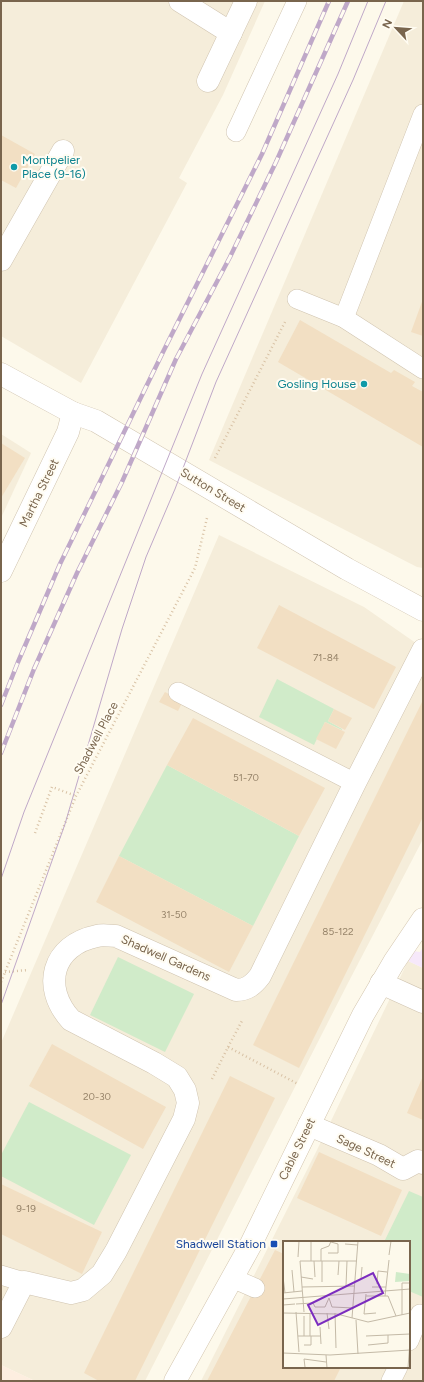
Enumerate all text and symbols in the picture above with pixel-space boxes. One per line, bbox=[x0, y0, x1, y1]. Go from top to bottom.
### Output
north arrow bbox=[376, 8, 416, 48]
text: N bbox=[380, 17, 395, 31]
place label: Montpelier Place (9-16) bbox=[22, 153, 86, 181]
marker: Montpelier Place (9-16) bbox=[9, 162, 19, 172]
place label: Gosling House bbox=[277, 377, 356, 391]
marker: Gosling House bbox=[359, 379, 369, 389]
street label: Martha Street bbox=[16, 456, 62, 529]
street label: Sutton Street bbox=[178, 465, 248, 515]
house number: 71-84 bbox=[313, 651, 339, 664]
street label: Shadwell Place bbox=[71, 699, 121, 777]
house number: 51-70 bbox=[233, 771, 259, 784]
house number: 31-50 bbox=[161, 908, 187, 921]
house number: 85-122 bbox=[322, 925, 354, 938]
street label: Shadwell Gardens bbox=[119, 932, 213, 984]
house number: 20-30 bbox=[83, 1090, 111, 1103]
street label: Cable Street bbox=[276, 1115, 318, 1182]
street label: Sage Street bbox=[334, 1131, 398, 1171]
house number: 9-19 bbox=[16, 1202, 36, 1215]
place label: Shadwell Station bbox=[176, 1237, 266, 1251]
marker: Shadwell Station bbox=[269, 1239, 279, 1249]
inset map bbox=[283, 1241, 410, 1368]

